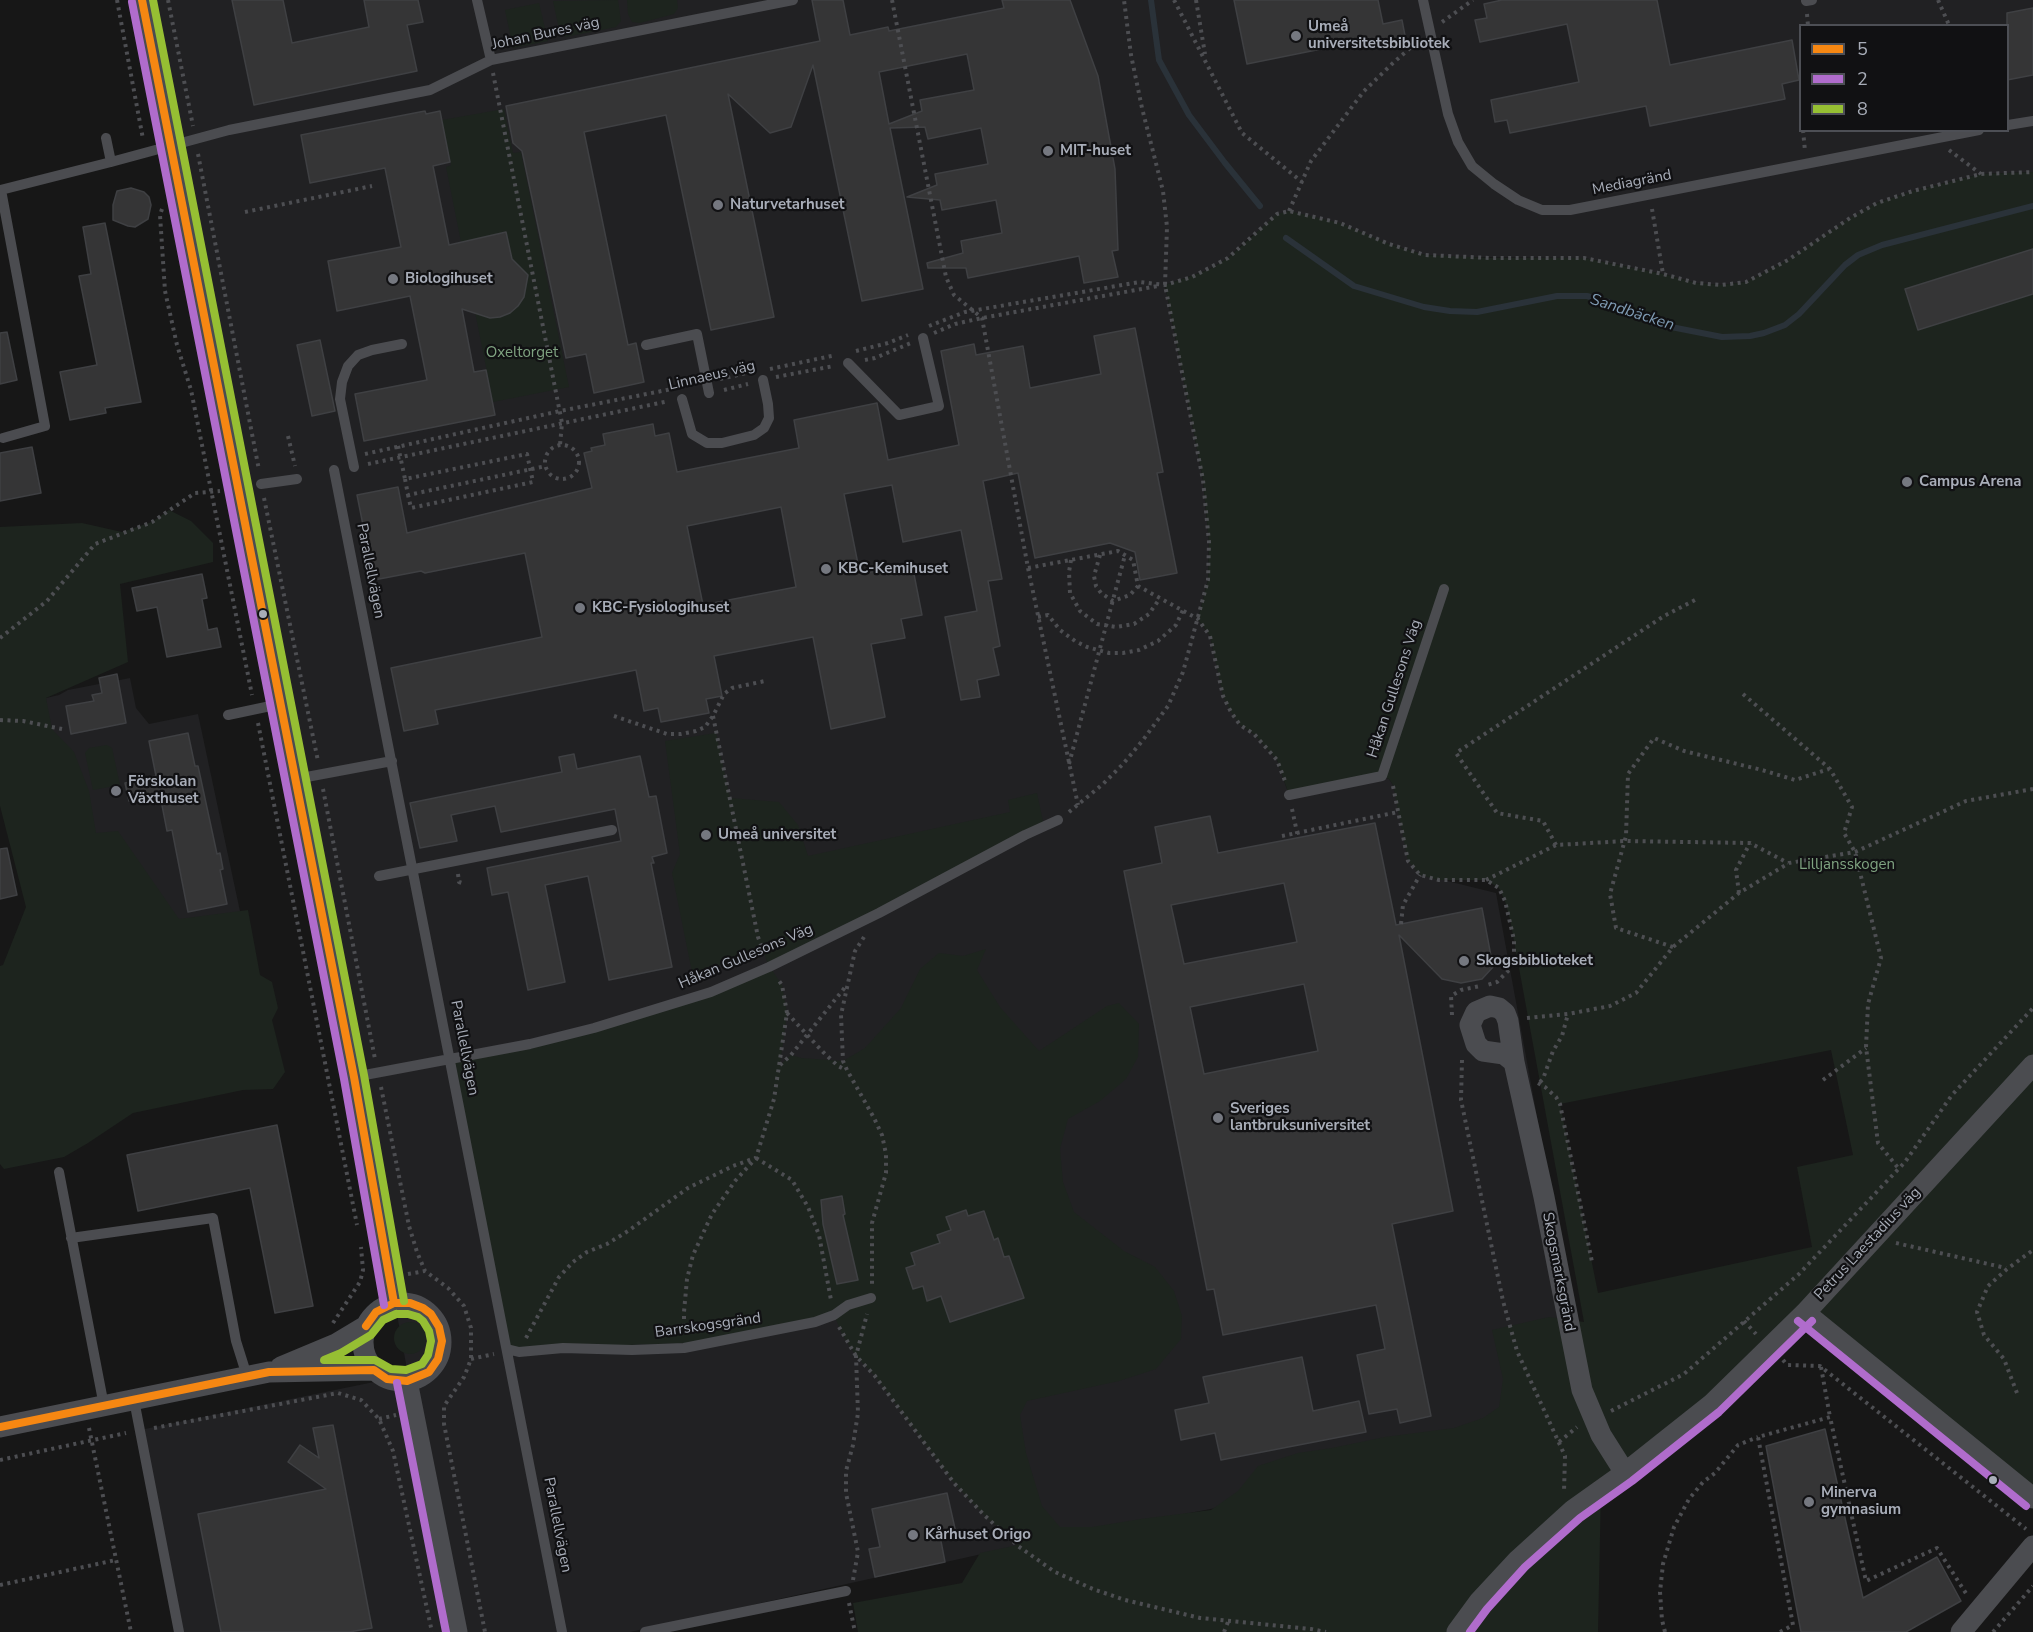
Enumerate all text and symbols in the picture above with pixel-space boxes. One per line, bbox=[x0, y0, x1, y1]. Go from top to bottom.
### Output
street label: Johan Bures väg bbox=[491, 14, 601, 54]
place label: Umeå universitetsbibliotek bbox=[1308, 18, 1450, 53]
legend bbox=[1799, 24, 2009, 132]
marker: Umeå universitetsbibliotek bbox=[1289, 29, 1303, 43]
text: 5 bbox=[1857, 37, 1868, 61]
text: 2 bbox=[1857, 67, 1868, 91]
text: 8 bbox=[1857, 97, 1868, 121]
place label: MIT-huset bbox=[1060, 142, 1131, 160]
marker: MIT-huset bbox=[1041, 144, 1055, 158]
street label: Mediagränd bbox=[1591, 167, 1673, 199]
place label: Naturvetarhuset bbox=[730, 196, 845, 214]
marker: Naturvetarhuset bbox=[711, 198, 725, 212]
place label: Biologihuset bbox=[405, 270, 493, 288]
marker: Biologihuset bbox=[386, 272, 400, 286]
water label: Sandbäcken bbox=[1587, 290, 1677, 336]
park label: Oxeltorget bbox=[486, 344, 558, 362]
street label: Linnaeus väg bbox=[667, 357, 757, 395]
place label: Campus Arena bbox=[1919, 473, 2021, 491]
marker: Campus Arena bbox=[1900, 475, 1914, 489]
street label: Parallellvägen bbox=[352, 522, 388, 620]
place label: KBC-Kemihuset bbox=[838, 560, 948, 578]
marker: KBC-Kemihuset bbox=[819, 562, 833, 576]
place label: KBC-Fysiologihuset bbox=[592, 599, 729, 617]
marker: KBC-Fysiologihuset bbox=[573, 601, 587, 615]
unlabelled marker bbox=[257, 608, 269, 620]
street label: Håkan Gullesons Väg bbox=[1364, 617, 1426, 761]
place label: Förskolan Växthuset bbox=[128, 773, 199, 808]
marker: Förskolan Växthuset bbox=[109, 784, 123, 798]
place label: Umeå universitet bbox=[718, 826, 836, 844]
marker: Umeå universitet bbox=[699, 828, 713, 842]
park label: Lilljansskogen bbox=[1799, 856, 1895, 874]
street label: Håkan Gullesons Väg bbox=[676, 920, 816, 994]
place label: Skogsbiblioteket bbox=[1476, 952, 1593, 970]
marker: Skogsbiblioteket bbox=[1457, 954, 1471, 968]
street label: Parallellvägen bbox=[446, 999, 482, 1097]
place label: Sveriges lantbruksuniversitet bbox=[1230, 1100, 1370, 1135]
marker: Sveriges lantbruksuniversitet bbox=[1211, 1111, 1225, 1125]
street label: Petrus Laestadius väg bbox=[1811, 1184, 1925, 1304]
street label: Skogsmarksgränd bbox=[1538, 1211, 1578, 1333]
street label: Barrskogsgränd bbox=[654, 1310, 762, 1342]
unlabelled marker bbox=[1987, 1474, 1999, 1486]
street label: Parallellvägen bbox=[539, 1476, 575, 1574]
place label: Minerva gymnasium bbox=[1821, 1484, 1901, 1519]
marker: Minerva gymnasium bbox=[1802, 1495, 1816, 1509]
place label: Kårhuset Origo bbox=[925, 1526, 1031, 1544]
marker: Kårhuset Origo bbox=[906, 1528, 920, 1542]

